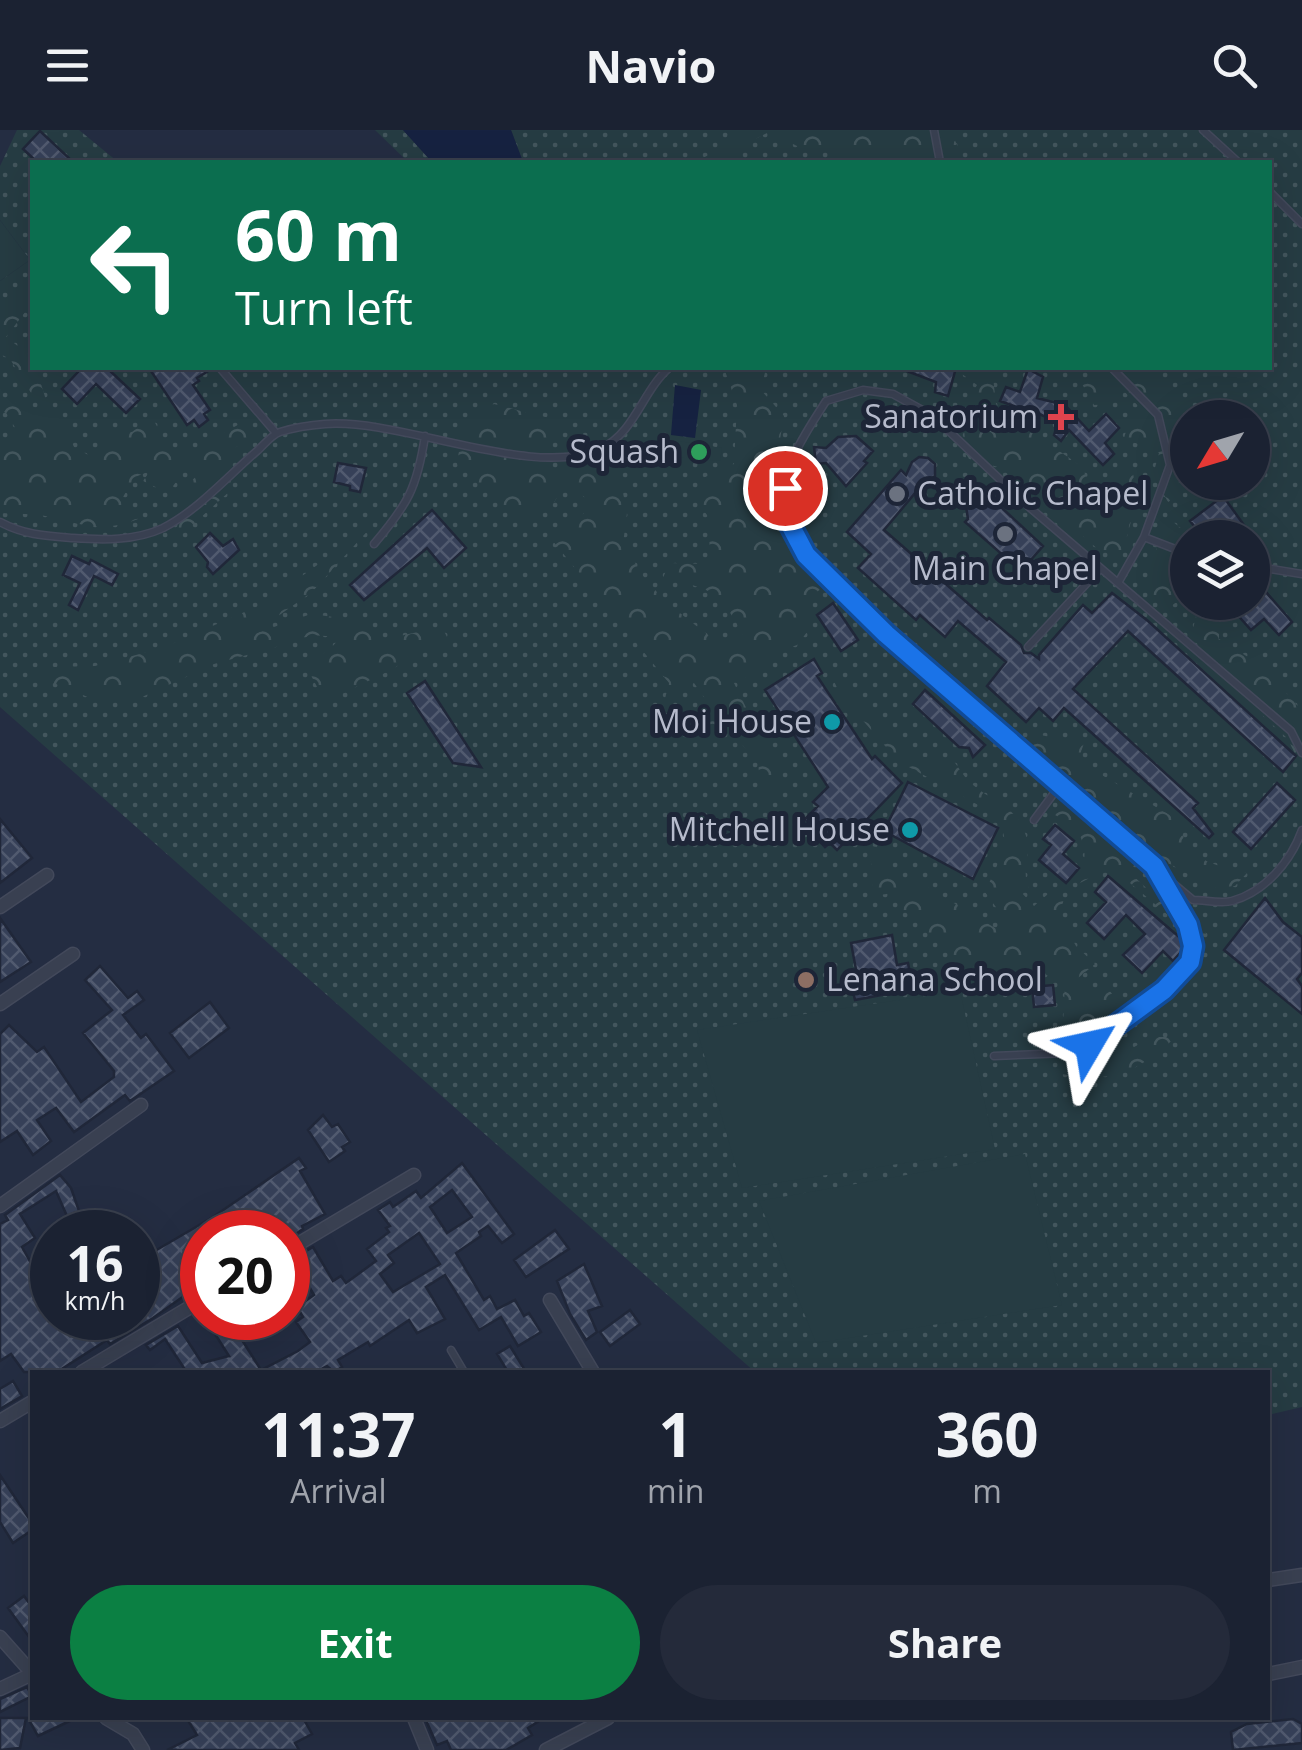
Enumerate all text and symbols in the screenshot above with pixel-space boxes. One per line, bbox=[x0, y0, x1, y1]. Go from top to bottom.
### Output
text: Navio bbox=[586, 35, 716, 96]
icon: menu bbox=[40, 38, 95, 93]
icon: search bbox=[1207, 38, 1262, 93]
text: 60 m bbox=[235, 186, 402, 282]
icon: left bbox=[70, 200, 200, 330]
text: Turn left bbox=[235, 277, 413, 338]
place label: Sanatorium bbox=[864, 394, 1038, 437]
north arrow bbox=[1170, 400, 1270, 500]
map controls bbox=[1170, 400, 1270, 620]
marker: Sanatorium bbox=[1048, 404, 1074, 430]
place label: Squash bbox=[570, 429, 679, 472]
marker: Squash bbox=[688, 441, 710, 463]
pin bbox=[743, 446, 828, 531]
icon: arrive bbox=[758, 461, 813, 516]
place label: Catholic Chapel bbox=[917, 471, 1148, 514]
marker: Catholic Chapel bbox=[886, 483, 908, 505]
button: layers bbox=[1170, 520, 1270, 620]
marker: Main Chapel bbox=[994, 523, 1016, 545]
place label: Main Chapel bbox=[912, 546, 1098, 589]
place label: Moi House bbox=[652, 699, 812, 742]
marker: Moi House bbox=[821, 711, 843, 733]
place label: Mitchell House bbox=[669, 807, 890, 850]
marker: Mitchell House bbox=[899, 819, 921, 841]
place label: Lenana School bbox=[826, 957, 1043, 1000]
marker: Lenana School bbox=[795, 969, 817, 991]
position arrow bbox=[1037, 993, 1141, 1097]
speed limit sign: 20 bbox=[180, 1210, 310, 1340]
text: 16 bbox=[66, 1229, 124, 1297]
text: km/h bbox=[65, 1283, 125, 1317]
text: 11:37 bbox=[261, 1393, 416, 1475]
text: 1 bbox=[659, 1393, 693, 1475]
text: 360 bbox=[936, 1393, 1039, 1475]
text: Arrival bbox=[290, 1469, 387, 1512]
text: min bbox=[647, 1469, 704, 1512]
text: m bbox=[972, 1469, 1002, 1512]
button: Exit bbox=[70, 1585, 640, 1700]
button: Share bbox=[660, 1585, 1230, 1700]

